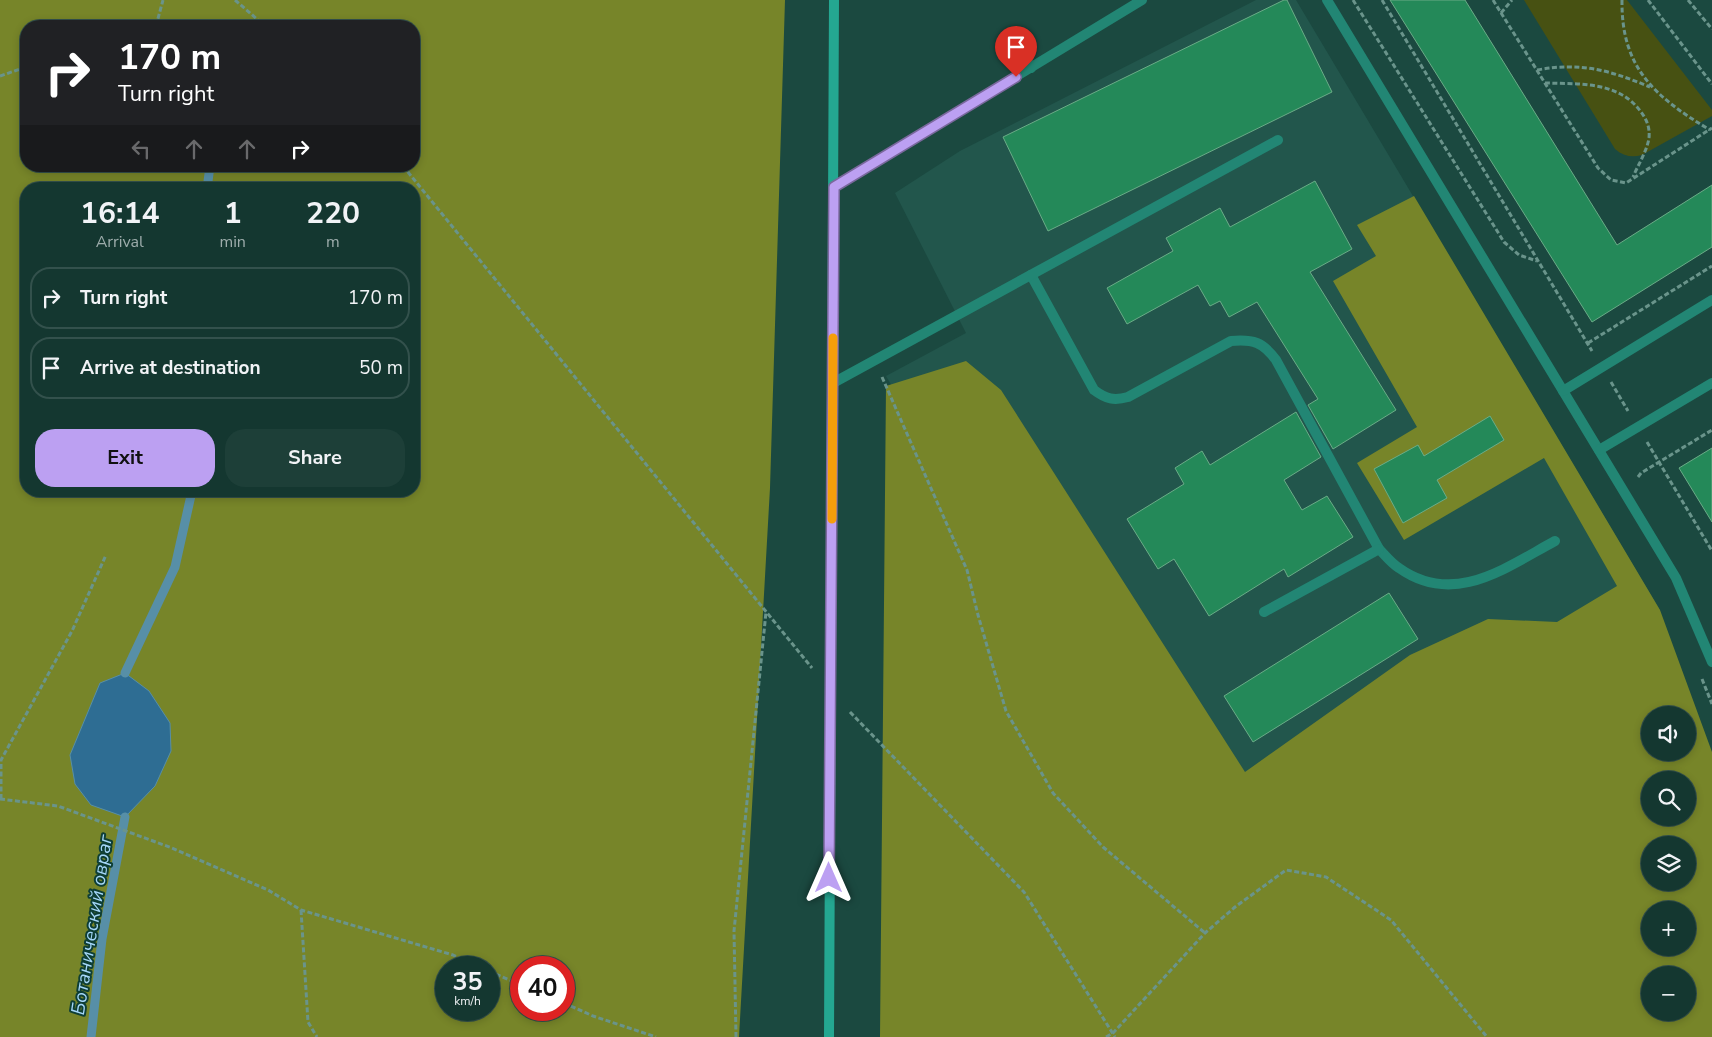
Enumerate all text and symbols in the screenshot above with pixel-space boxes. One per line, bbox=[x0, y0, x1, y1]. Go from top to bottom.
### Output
pin bbox=[995, 26, 1037, 77]
icon: arrive bbox=[1002, 33, 1030, 61]
text: 170 m bbox=[118, 34, 221, 81]
icon: right bbox=[35, 40, 100, 105]
text: Turn right bbox=[118, 79, 214, 109]
icon: left bbox=[127, 135, 155, 163]
icon: ahead bbox=[180, 135, 208, 163]
icon: ahead bbox=[233, 135, 261, 163]
icon: right bbox=[286, 135, 314, 163]
text: 16:14 bbox=[80, 193, 159, 234]
text: 1 bbox=[224, 193, 242, 234]
text: 220 bbox=[306, 193, 360, 234]
text: Arrival bbox=[96, 231, 144, 253]
text: min bbox=[219, 231, 246, 253]
text: m bbox=[326, 231, 340, 253]
icon: right bbox=[37, 284, 65, 312]
text: Turn right bbox=[80, 285, 167, 311]
text: 170 m bbox=[348, 285, 403, 311]
icon: arrive bbox=[37, 354, 65, 382]
text: Arrive at destination bbox=[80, 355, 261, 381]
text: 50 m bbox=[359, 355, 403, 381]
button: Exit bbox=[35, 429, 215, 487]
button: Share bbox=[225, 429, 405, 487]
map controls bbox=[1641, 706, 1696, 1021]
button: sound bbox=[1641, 706, 1696, 761]
button: search bbox=[1641, 771, 1696, 826]
water label: Ботанический овраг bbox=[65, 832, 119, 1017]
button: layers bbox=[1641, 836, 1696, 891]
position arrow bbox=[802, 851, 854, 903]
button: + bbox=[1641, 901, 1696, 956]
speed limit sign: 40 bbox=[510, 956, 575, 1021]
text: 35 bbox=[452, 965, 483, 999]
button: − bbox=[1641, 966, 1696, 1021]
text: km/h bbox=[454, 993, 481, 1009]

